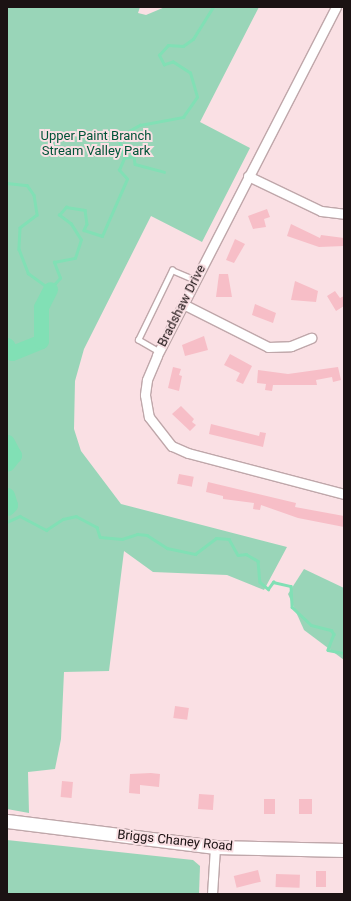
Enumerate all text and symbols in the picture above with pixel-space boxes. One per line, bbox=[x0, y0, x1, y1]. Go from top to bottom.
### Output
park label: Upper Paint Branch Stream Valley Park bbox=[40, 129, 152, 160]
street label: Bradshaw Drive bbox=[155, 262, 209, 350]
street label: Briggs Chaney Road bbox=[116, 827, 234, 855]

